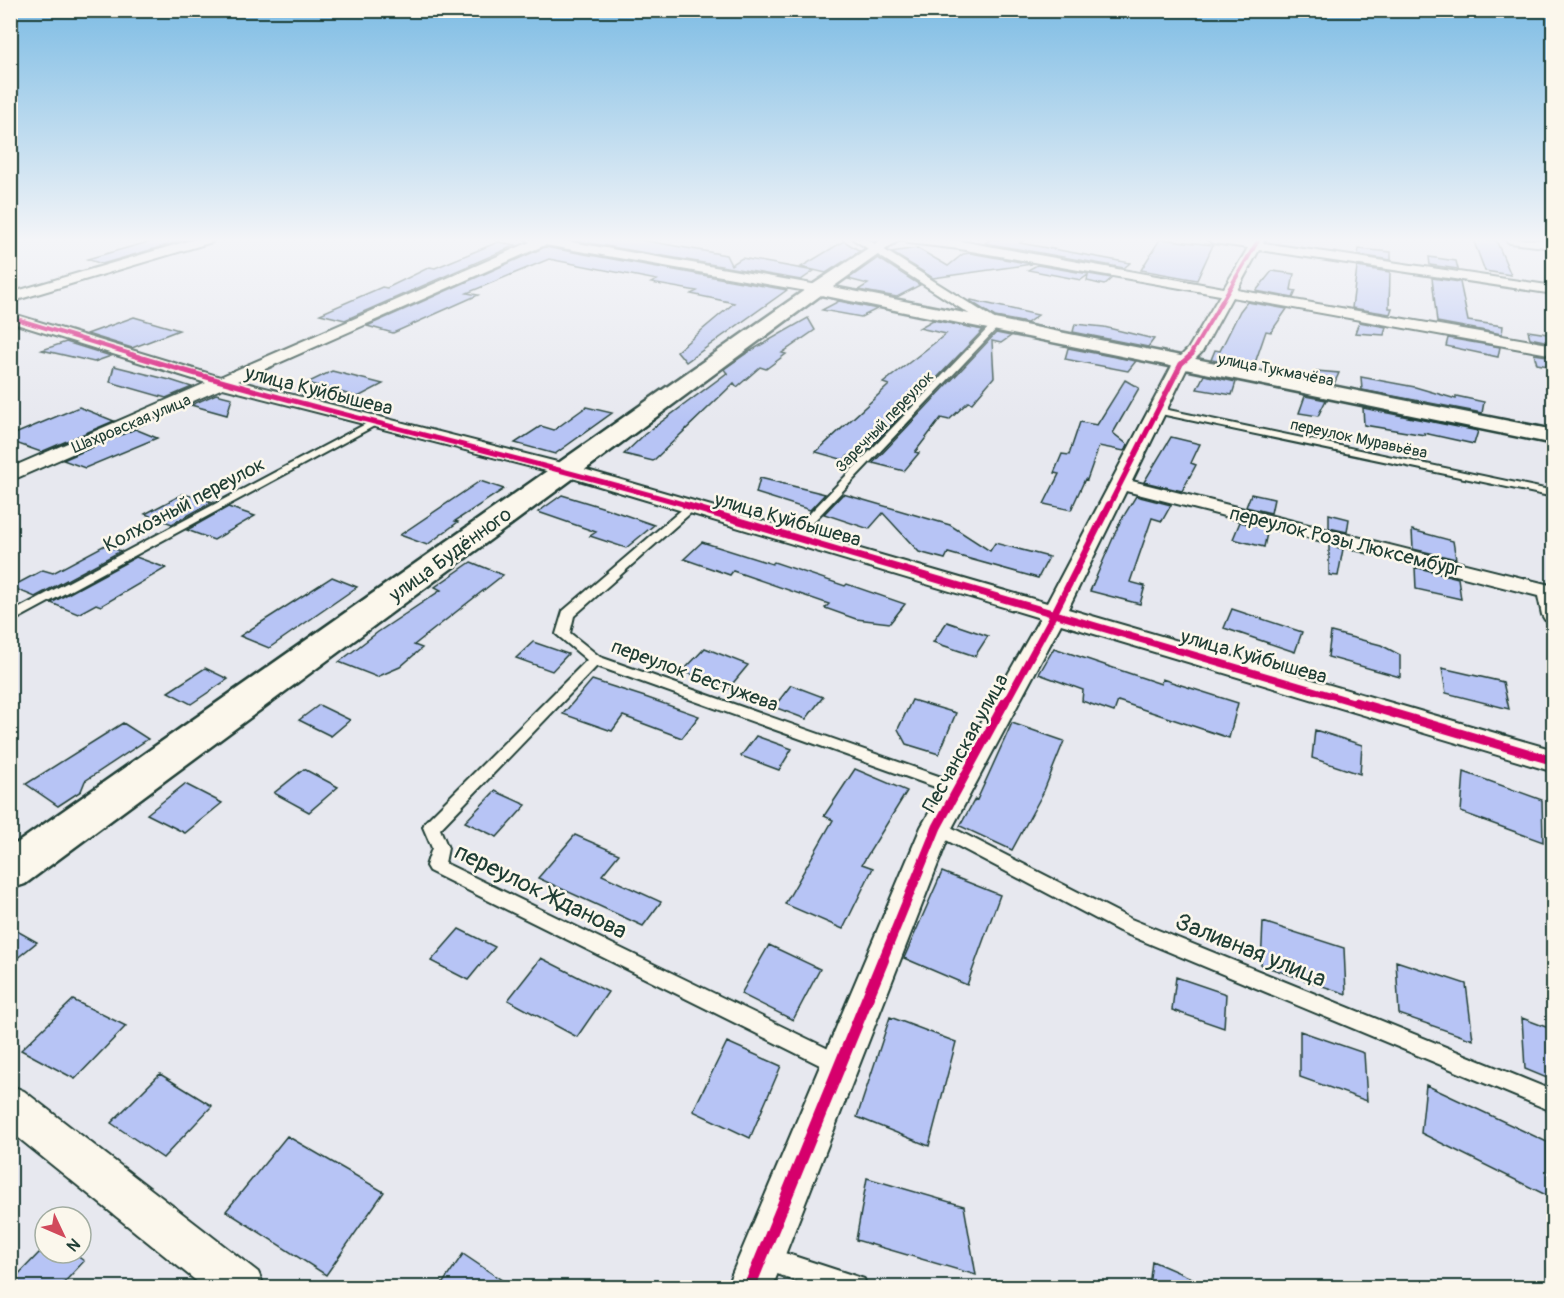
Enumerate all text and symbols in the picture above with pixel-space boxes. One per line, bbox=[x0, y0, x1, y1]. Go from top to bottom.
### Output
street label: улица Тукмачёва bbox=[1215, 349, 1335, 391]
street label: улица Куйбышева bbox=[241, 360, 395, 421]
street label: Заречный переулок bbox=[831, 367, 938, 477]
street label: Шахровская улица bbox=[69, 390, 194, 458]
street label: переулок Муравьёва bbox=[1288, 415, 1429, 463]
street label: Колхозный переулок bbox=[99, 451, 269, 558]
street label: улица Куйбышева bbox=[711, 486, 864, 552]
street label: переулок Розы Люксембург bbox=[1227, 500, 1465, 583]
street label: улица Будённого bbox=[383, 501, 517, 608]
street label: улица Куйбышева bbox=[1177, 623, 1330, 689]
street label: переулок Бестужева bbox=[608, 634, 782, 717]
street label: Песчанская улица bbox=[917, 670, 1014, 817]
street label: переулок Жданова bbox=[450, 837, 632, 946]
street label: Заливная улица bbox=[1171, 907, 1330, 994]
north arrow bbox=[33, 1205, 93, 1265]
text: N bbox=[62, 1234, 84, 1256]

